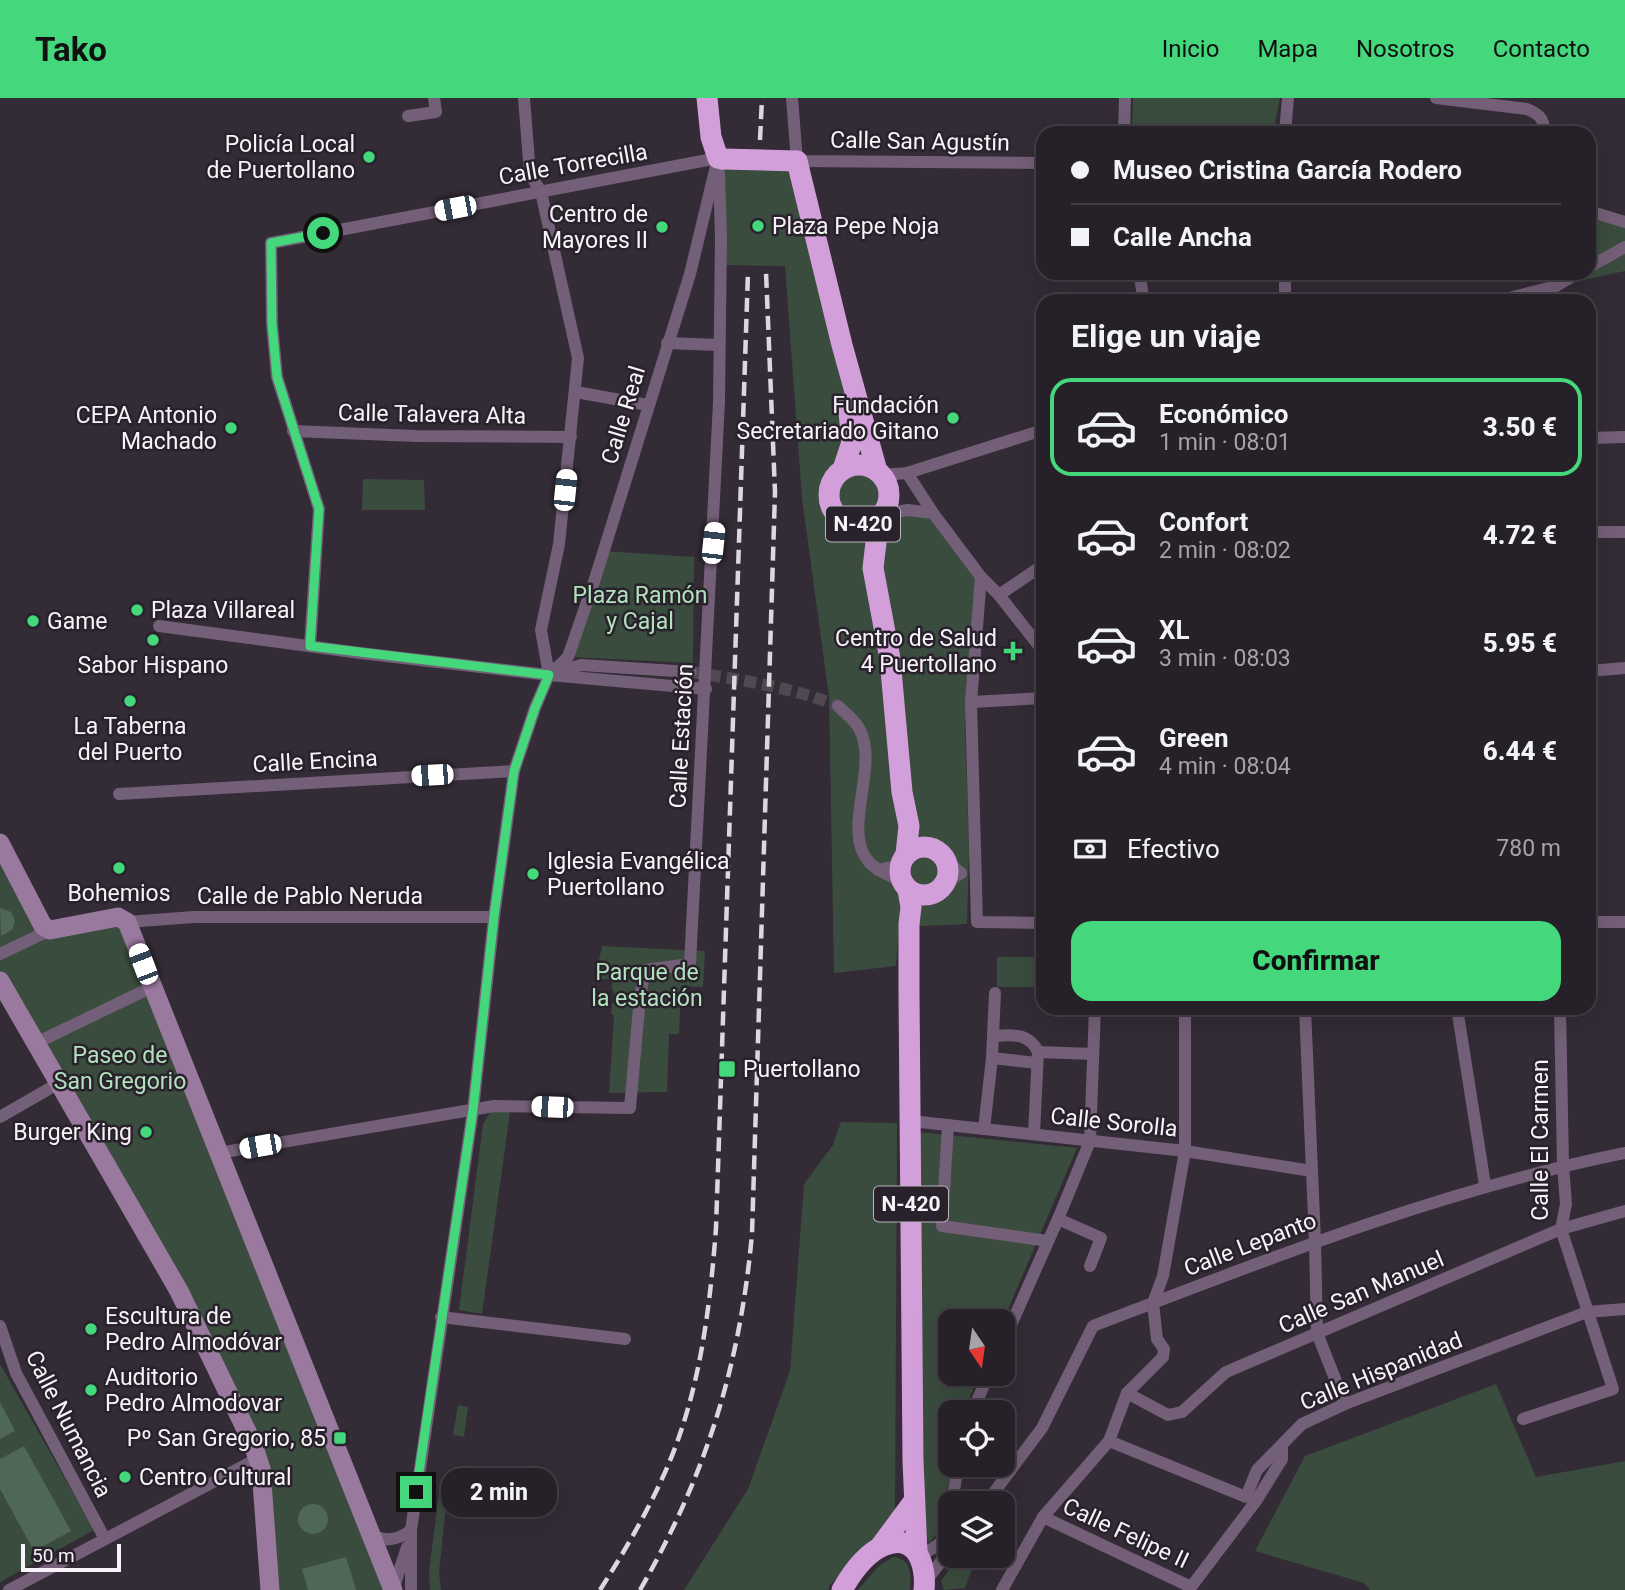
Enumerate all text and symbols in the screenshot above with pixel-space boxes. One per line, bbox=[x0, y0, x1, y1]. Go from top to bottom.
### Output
text: Tako bbox=[35, 30, 107, 69]
text: Inicio bbox=[1162, 35, 1219, 63]
text: Mapa bbox=[1257, 35, 1318, 63]
text: Nosotros bbox=[1356, 35, 1455, 63]
text: Contacto bbox=[1493, 35, 1590, 63]
street label: Calle San Agustín bbox=[830, 126, 1010, 157]
place label: Policía Local de Puertollano bbox=[206, 131, 355, 184]
street label: Calle Torrecilla bbox=[497, 138, 650, 191]
marker: Policía Local de Puertollano bbox=[361, 149, 377, 165]
text: Museo Cristina García Rodero bbox=[1113, 155, 1462, 185]
car bbox=[433, 194, 478, 222]
place label: Centro de Mayores II bbox=[542, 201, 648, 254]
place label: Plaza Pepe Noja bbox=[772, 213, 939, 240]
route start bbox=[307, 217, 339, 249]
marker: Plaza Pepe Noja bbox=[750, 218, 766, 234]
marker: Centro de Mayores II bbox=[654, 219, 670, 235]
text: Calle Ancha bbox=[1113, 222, 1252, 252]
text: Elige un viaje bbox=[1071, 317, 1261, 355]
street label: Calle Real bbox=[596, 363, 651, 467]
place label: Fundación Secretariado Gitano bbox=[736, 392, 939, 445]
icon: car bbox=[1075, 396, 1138, 459]
street label: Calle Talavera Alta bbox=[338, 399, 526, 430]
text: Económico bbox=[1159, 399, 1288, 429]
place label: CEPA Antonio Machado bbox=[76, 402, 217, 455]
marker: Fundación Secretariado Gitano bbox=[945, 410, 961, 426]
text: 3.50 € bbox=[1483, 412, 1557, 442]
marker: CEPA Antonio Machado bbox=[223, 420, 239, 436]
text: 1 min · 08:01 bbox=[1159, 429, 1291, 456]
car bbox=[553, 468, 578, 512]
icon: car bbox=[1075, 504, 1138, 567]
road number: N-420 bbox=[826, 506, 900, 542]
text: Confort bbox=[1159, 507, 1248, 537]
text: 4.72 € bbox=[1483, 520, 1557, 550]
car bbox=[701, 521, 726, 565]
text: 2 min · 08:02 bbox=[1159, 537, 1291, 564]
park label: Plaza Ramón y Cajal bbox=[573, 582, 707, 635]
place label: Plaza Villareal bbox=[151, 597, 295, 624]
marker: Plaza Villareal bbox=[129, 602, 145, 618]
place label: Game bbox=[47, 608, 108, 635]
icon: car bbox=[1075, 612, 1138, 675]
marker: Game bbox=[25, 613, 41, 629]
text: XL bbox=[1159, 615, 1190, 645]
place label: Centro de Salud 4 Puertollano bbox=[835, 625, 997, 678]
text: 5.95 € bbox=[1483, 628, 1557, 658]
marker: Sabor Hispano bbox=[145, 632, 161, 648]
marker: Centro de Salud 4 Puertollano bbox=[1003, 641, 1023, 661]
text: 3 min · 08:03 bbox=[1159, 645, 1291, 672]
place label: Sabor Hispano bbox=[78, 652, 228, 679]
street label: Calle Estación bbox=[664, 663, 699, 809]
marker: La Taberna del Puerto bbox=[122, 693, 138, 709]
place label: La Taberna del Puerto bbox=[73, 713, 187, 766]
icon: car bbox=[1075, 720, 1138, 783]
text: Green bbox=[1159, 723, 1229, 753]
text: 6.44 € bbox=[1483, 736, 1557, 766]
street label: Calle Encina bbox=[252, 745, 378, 778]
text: 4 min · 08:04 bbox=[1159, 753, 1291, 780]
car bbox=[411, 763, 454, 787]
icon: cash bbox=[1071, 830, 1109, 868]
text: Efectivo bbox=[1127, 834, 1220, 864]
text: 780 m bbox=[1496, 835, 1561, 862]
place label: Iglesia Evangélica Puertollano bbox=[547, 848, 729, 901]
marker: Bohemios bbox=[111, 860, 127, 876]
marker: Iglesia Evangélica Puertollano bbox=[525, 866, 541, 882]
place label: Bohemios bbox=[67, 880, 171, 907]
street label: Calle de Pablo Neruda bbox=[197, 883, 423, 910]
button: Confirmar bbox=[1071, 921, 1561, 1001]
car bbox=[126, 941, 161, 987]
park label: Parque de la estación bbox=[591, 959, 703, 1012]
park label: Paseo de San Gregorio bbox=[54, 1042, 186, 1095]
place label: Puertollano bbox=[743, 1056, 861, 1083]
marker: Puertollano bbox=[717, 1059, 737, 1079]
street label: Calle El Carmen bbox=[1527, 1059, 1554, 1221]
car bbox=[531, 1096, 574, 1118]
street label: Calle Sorolla bbox=[1049, 1102, 1179, 1143]
place label: Burger King bbox=[13, 1119, 132, 1146]
marker: Burger King bbox=[138, 1124, 154, 1140]
car bbox=[238, 1132, 283, 1160]
road number: N-420 bbox=[874, 1186, 948, 1222]
street label: Calle Lepanto bbox=[1180, 1207, 1320, 1282]
street label: Calle San Manuel bbox=[1274, 1245, 1448, 1339]
place label: Escultura de Pedro Almodóvar bbox=[105, 1303, 282, 1356]
north arrow bbox=[938, 1309, 1015, 1386]
map controls bbox=[938, 1309, 1015, 1568]
marker: Escultura de Pedro Almodóvar bbox=[83, 1321, 99, 1337]
street label: Calle Hispanidad bbox=[1296, 1327, 1466, 1416]
street label: Calle Numancia bbox=[20, 1346, 117, 1502]
place label: Auditorio Pedro Almodovar bbox=[105, 1364, 282, 1417]
marker: Auditorio Pedro Almodovar bbox=[83, 1382, 99, 1398]
button: locate bbox=[938, 1400, 1015, 1477]
place label: Pº San Gregorio, 85 bbox=[127, 1425, 326, 1452]
marker: Pº San Gregorio, 85 bbox=[332, 1430, 348, 1446]
place label: Centro Cultural bbox=[139, 1464, 292, 1491]
callout: 2 min bbox=[440, 1468, 556, 1516]
marker: Centro Cultural bbox=[117, 1469, 133, 1485]
route end bbox=[400, 1476, 432, 1508]
text: 2 min bbox=[470, 1479, 528, 1506]
button: layers bbox=[938, 1491, 1015, 1568]
street label: Calle Felipe II bbox=[1059, 1493, 1193, 1574]
scale bar bbox=[21, 1541, 121, 1573]
text: 50 m bbox=[32, 1544, 75, 1567]

